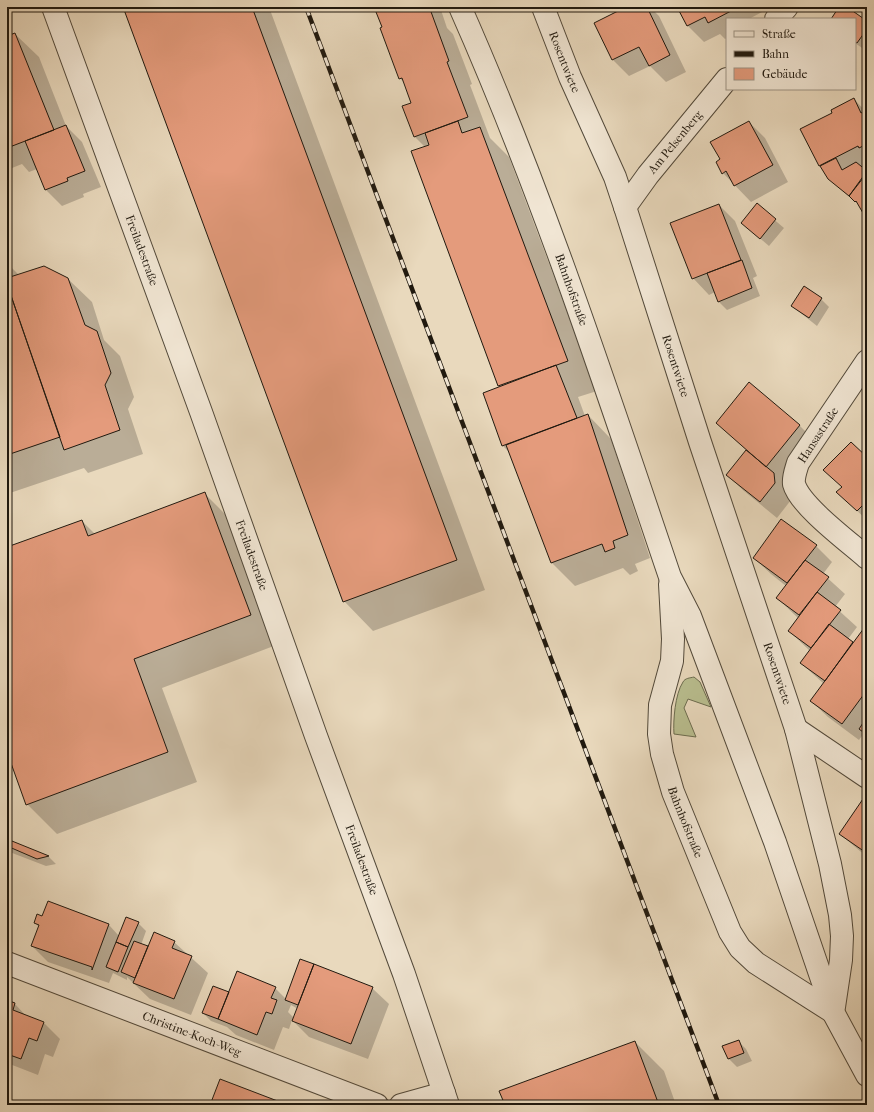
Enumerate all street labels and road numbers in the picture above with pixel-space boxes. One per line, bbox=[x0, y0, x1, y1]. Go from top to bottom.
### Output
street label: Rosentwiete bbox=[546, 29, 583, 95]
street label: Am Pelsenberg bbox=[644, 107, 705, 177]
street label: Freiladestraße bbox=[123, 213, 161, 288]
street label: Bahnhofstraße bbox=[552, 252, 591, 328]
street label: Rosentwiete bbox=[659, 333, 692, 399]
street label: Hansastraße bbox=[795, 404, 841, 466]
street label: Freiladestraße bbox=[233, 518, 271, 592]
street label: Rosentwiete bbox=[760, 640, 794, 706]
street label: Bahnhofstraße bbox=[665, 785, 706, 860]
street label: Freiladestraße bbox=[342, 823, 381, 897]
street label: Christine-Koch-Weg bbox=[140, 1009, 244, 1059]

